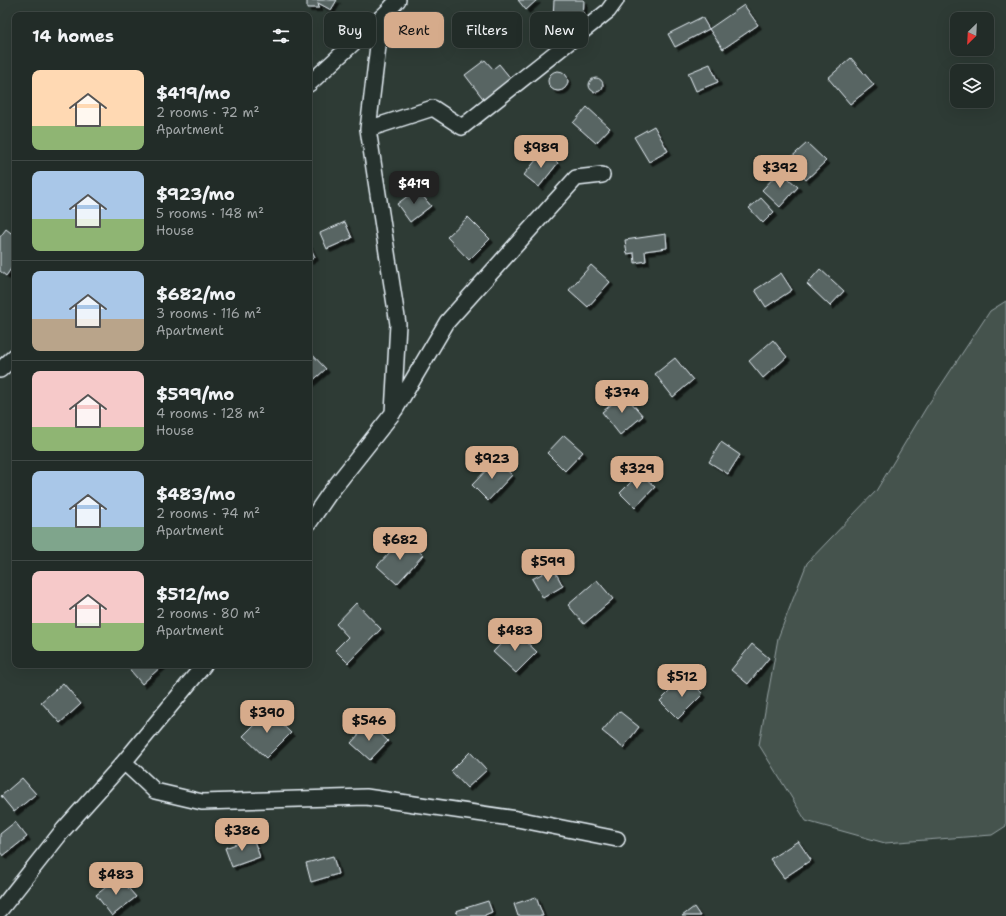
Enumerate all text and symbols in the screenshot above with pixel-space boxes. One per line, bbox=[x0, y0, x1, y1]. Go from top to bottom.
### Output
chip: Buy bbox=[324, 12, 376, 48]
chip: Rent bbox=[384, 12, 444, 48]
chip: Filters bbox=[452, 12, 522, 48]
chip: New bbox=[530, 12, 588, 48]
north arrow bbox=[950, 12, 994, 56]
map controls bbox=[950, 12, 994, 108]
text: 14 homes bbox=[32, 25, 114, 47]
icon: filters bbox=[270, 25, 292, 47]
button: layers bbox=[950, 64, 994, 108]
text: $419/mo bbox=[156, 82, 231, 104]
icon: home bbox=[64, 86, 112, 134]
text: 2 rooms · 72 m² bbox=[156, 104, 260, 121]
text: Apartment bbox=[156, 121, 224, 138]
pin: $989 bbox=[517, 135, 565, 169]
text: $989 bbox=[523, 139, 559, 156]
pin: $392 bbox=[756, 155, 804, 189]
text: $392 bbox=[762, 159, 798, 176]
pin: $419 bbox=[390, 171, 438, 205]
text: $419 bbox=[398, 175, 430, 192]
text: $923/mo bbox=[156, 183, 235, 205]
icon: home bbox=[64, 187, 112, 235]
text: 5 rooms · 148 m² bbox=[156, 205, 264, 222]
text: House bbox=[156, 222, 194, 239]
text: $682/mo bbox=[156, 283, 236, 305]
icon: home bbox=[64, 287, 112, 335]
text: 3 rooms · 116 m² bbox=[156, 305, 262, 322]
text: Apartment bbox=[156, 322, 224, 339]
pin: $374 bbox=[598, 380, 646, 414]
text: $599/mo bbox=[156, 383, 234, 405]
text: $374 bbox=[604, 384, 640, 401]
icon: home bbox=[64, 387, 112, 435]
text: 4 rooms · 128 m² bbox=[156, 405, 265, 422]
text: House bbox=[156, 422, 194, 439]
pin: $923 bbox=[468, 446, 516, 480]
text: $923 bbox=[474, 450, 510, 467]
pin: $329 bbox=[613, 456, 661, 490]
text: $329 bbox=[619, 460, 655, 477]
text: $483/mo bbox=[156, 483, 236, 505]
icon: home bbox=[64, 487, 112, 535]
text: 2 rooms · 74 m² bbox=[156, 505, 260, 522]
text: Apartment bbox=[156, 522, 224, 539]
pin: $682 bbox=[376, 527, 424, 561]
text: $682 bbox=[382, 531, 418, 548]
pin: $599 bbox=[524, 549, 572, 583]
text: $599 bbox=[531, 553, 565, 570]
text: $512/mo bbox=[156, 583, 230, 605]
icon: home bbox=[64, 587, 112, 635]
text: 2 rooms · 80 m² bbox=[156, 605, 260, 622]
pin: $483 bbox=[491, 618, 539, 652]
text: Apartment bbox=[156, 622, 224, 639]
text: $483 bbox=[497, 622, 533, 639]
pin: $512 bbox=[658, 664, 706, 698]
text: $512 bbox=[666, 668, 698, 685]
pin: $390 bbox=[243, 700, 291, 734]
text: $390 bbox=[249, 704, 285, 721]
pin: $546 bbox=[345, 708, 393, 742]
text: $546 bbox=[351, 712, 387, 729]
pin: $386 bbox=[218, 818, 266, 852]
text: $386 bbox=[224, 822, 260, 839]
pin: $483 bbox=[92, 862, 140, 896]
text: $483 bbox=[98, 866, 134, 883]

